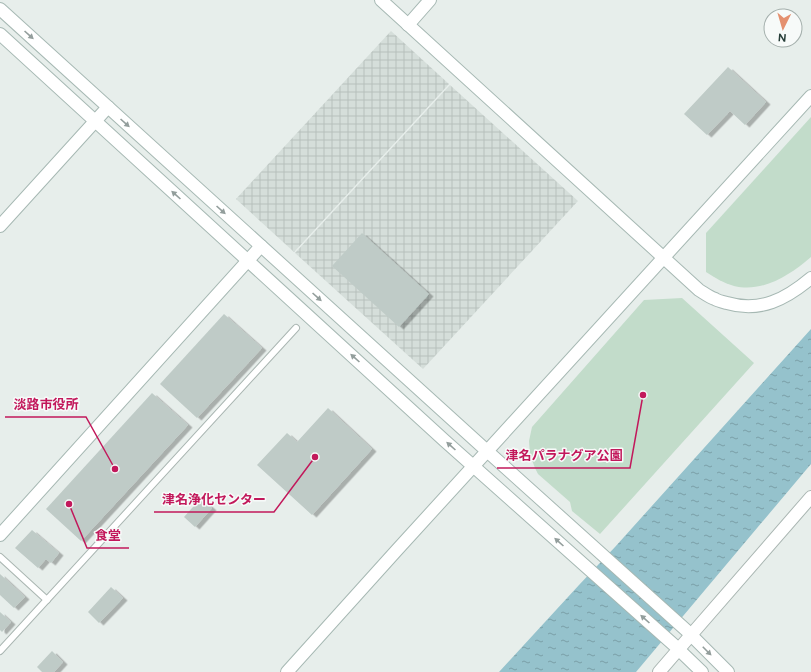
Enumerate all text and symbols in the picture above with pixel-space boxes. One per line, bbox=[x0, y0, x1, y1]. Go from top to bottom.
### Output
north arrow bbox=[763, 8, 803, 48]
one-way arrow bbox=[24, 30, 34, 40]
text: N bbox=[777, 31, 787, 44]
one-way arrow bbox=[120, 118, 130, 127]
one-way arrow bbox=[171, 190, 181, 200]
one-way arrow bbox=[216, 205, 226, 215]
one-way arrow bbox=[312, 293, 323, 302]
one-way arrow bbox=[350, 353, 360, 363]
callout: 淡路市役所 bbox=[5, 392, 86, 417]
text: 淡路市役所 bbox=[13, 397, 79, 412]
one-way arrow bbox=[446, 441, 456, 450]
callout: 津名パラナグア公園 bbox=[497, 443, 630, 468]
text: 津名パラナグア公園 bbox=[505, 448, 623, 463]
callout: 津名浄化センター bbox=[154, 487, 274, 512]
text: 津名浄化センター bbox=[162, 492, 266, 507]
callout: 食堂 bbox=[87, 523, 129, 548]
text: 食堂 bbox=[95, 528, 121, 543]
one-way arrow bbox=[553, 537, 564, 546]
one-way arrow bbox=[639, 614, 650, 623]
one-way arrow bbox=[702, 646, 712, 656]

